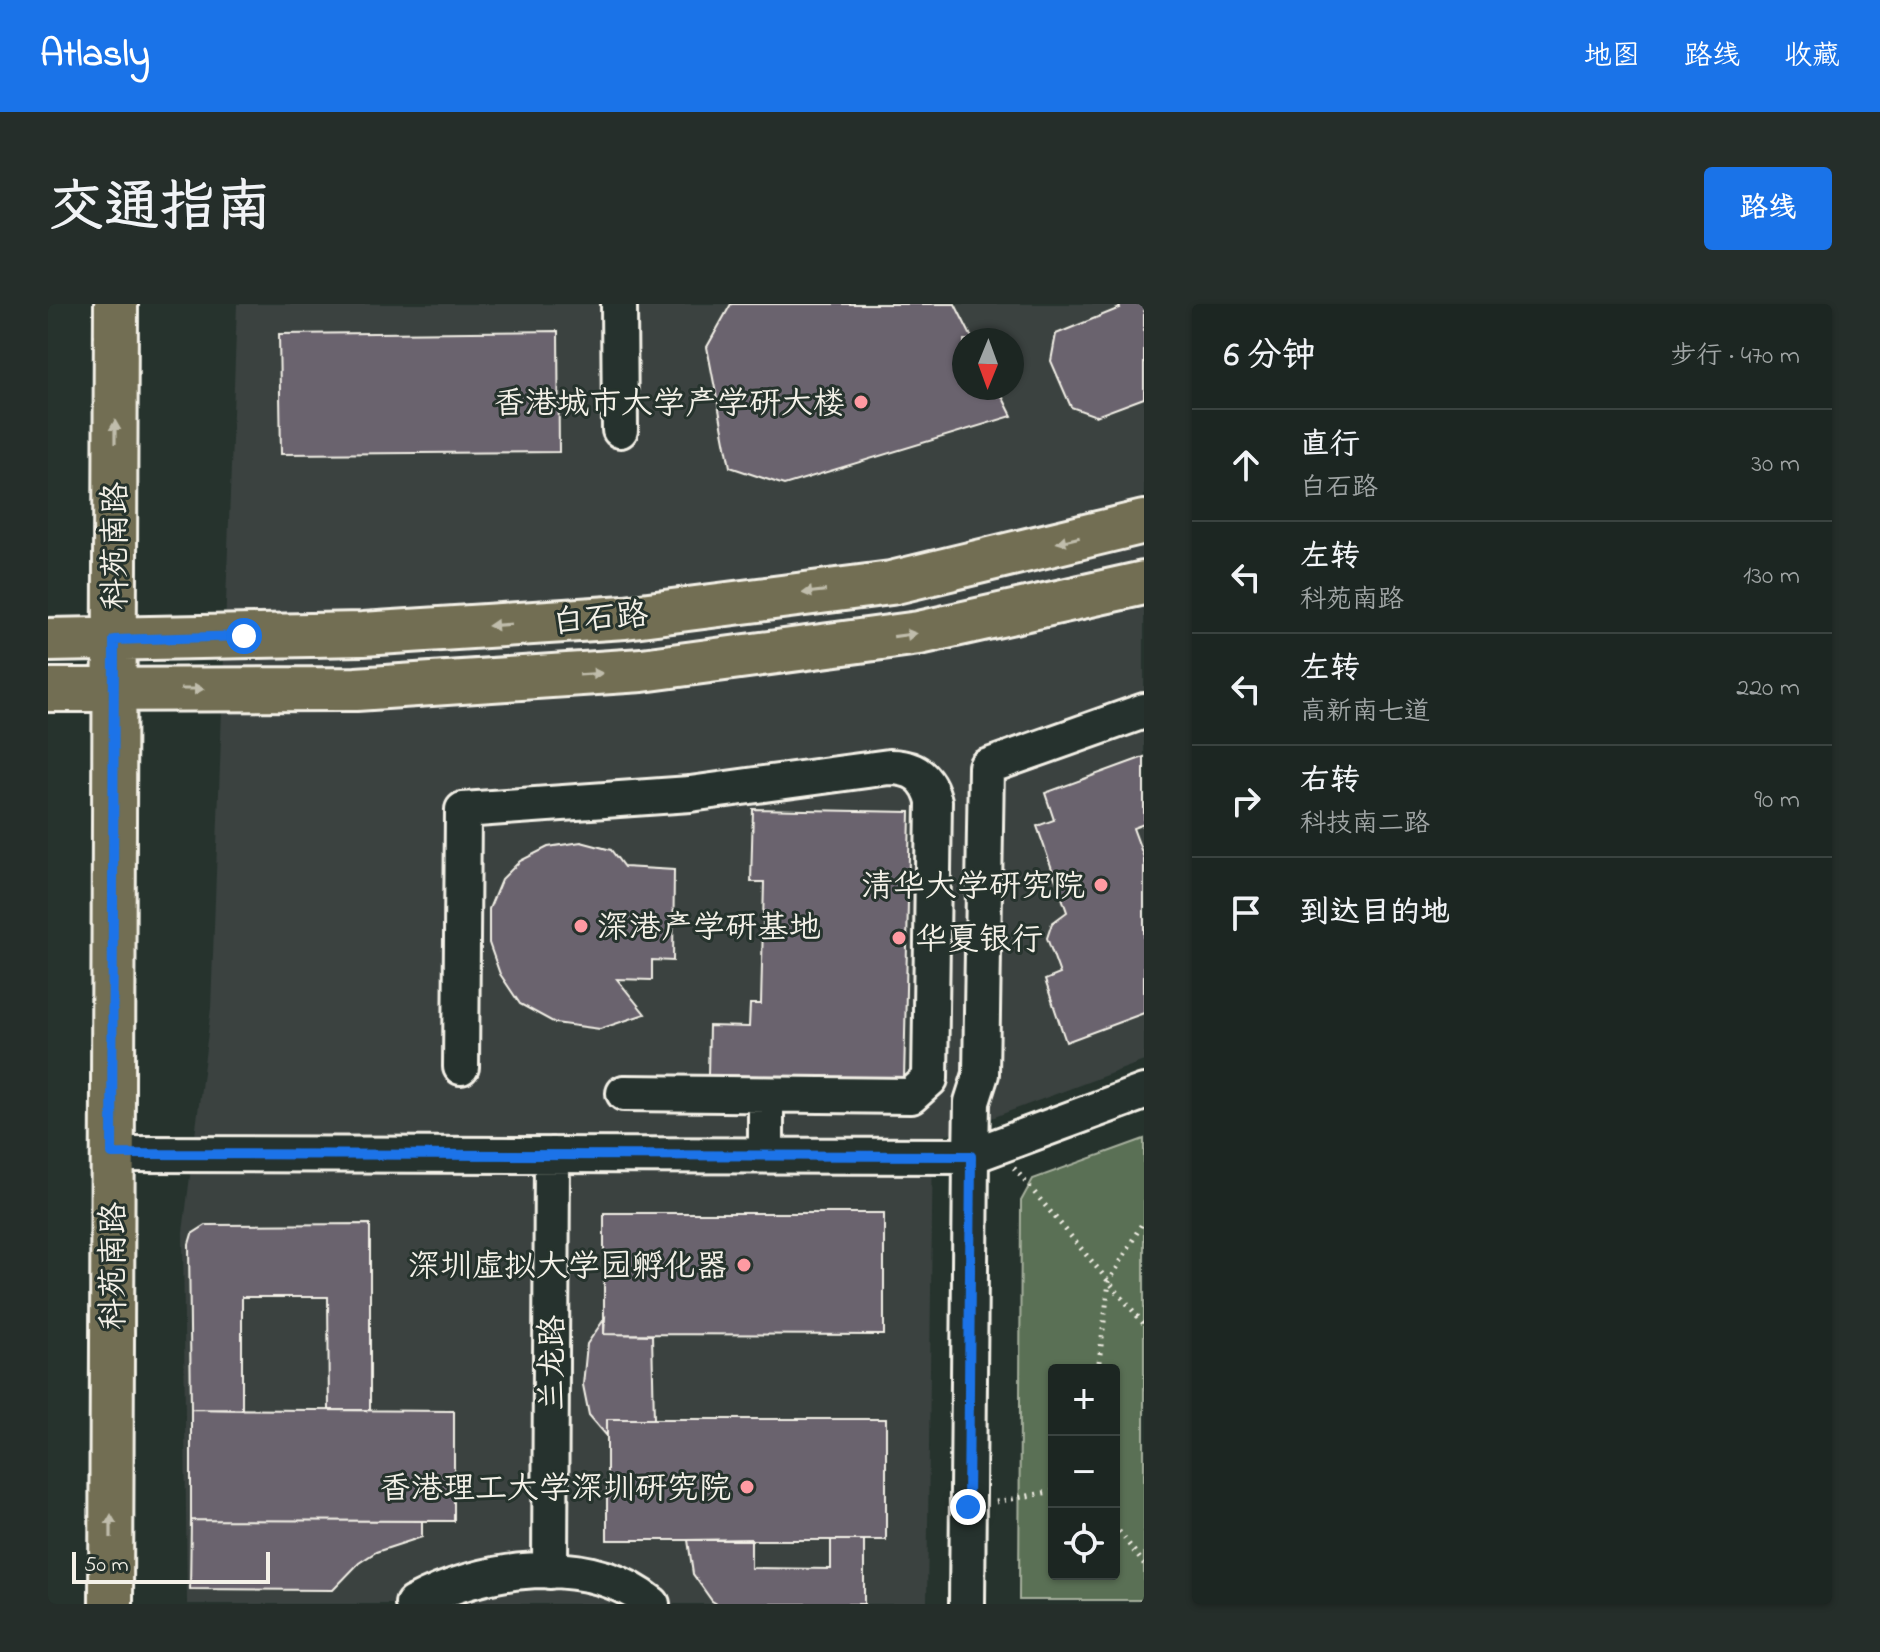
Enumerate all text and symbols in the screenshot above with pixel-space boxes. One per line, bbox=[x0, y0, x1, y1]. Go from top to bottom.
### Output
text: Atlasly bbox=[40, 28, 150, 84]
text: 地图 bbox=[1584, 37, 1640, 78]
text: 路线 bbox=[1684, 37, 1740, 78]
text: 收藏 bbox=[1784, 37, 1840, 78]
button: 路线 bbox=[1704, 167, 1832, 250]
text: 交通指南 bbox=[48, 170, 272, 251]
north arrow bbox=[952, 328, 1024, 400]
text: 6 分钟 bbox=[1224, 332, 1315, 382]
text: 步行 · 470 m bbox=[1670, 338, 1800, 376]
place label: 香港城市大学产学研大楼 bbox=[493, 382, 845, 429]
marker: 香港城市大学产学研大楼 bbox=[852, 393, 870, 411]
one-way arrow bbox=[109, 419, 121, 444]
text: 直行 bbox=[1300, 424, 1360, 468]
icon: ahead bbox=[1224, 443, 1268, 487]
text: 30 m bbox=[1751, 446, 1800, 484]
text: 白石路 bbox=[1300, 470, 1378, 508]
street label: 科苑南路 bbox=[94, 482, 141, 610]
one-way arrow bbox=[1056, 535, 1081, 547]
text: 左转 bbox=[1300, 536, 1360, 580]
icon: left bbox=[1224, 555, 1268, 599]
text: 130 m bbox=[1743, 558, 1800, 596]
text: 科苑南路 bbox=[1300, 582, 1404, 620]
one-way arrow bbox=[801, 586, 826, 599]
street label: 白石路 bbox=[550, 593, 650, 648]
route start bbox=[226, 618, 262, 654]
one-way arrow bbox=[487, 619, 512, 632]
one-way arrow bbox=[893, 628, 918, 641]
text: 左转 bbox=[1300, 648, 1360, 692]
one-way arrow bbox=[579, 667, 604, 680]
icon: left bbox=[1224, 667, 1268, 711]
text: 220 m bbox=[1736, 670, 1800, 708]
one-way arrow bbox=[180, 683, 205, 695]
text: 高新南七道 bbox=[1300, 694, 1430, 732]
text: 右转 bbox=[1300, 760, 1360, 804]
icon: right bbox=[1224, 779, 1268, 823]
text: 90 m bbox=[1754, 782, 1800, 820]
text: 科技南二路 bbox=[1300, 806, 1430, 844]
place label: 清华大学研究院 bbox=[861, 865, 1085, 912]
marker: 清华大学研究院 bbox=[1092, 876, 1110, 894]
icon: arrive bbox=[1224, 891, 1268, 935]
text: 到达目的地 bbox=[1300, 892, 1450, 936]
place label: 深港产学研基地 bbox=[597, 906, 821, 953]
marker: 深港产学研基地 bbox=[572, 917, 590, 935]
place label: 华夏银行 bbox=[915, 918, 1043, 965]
marker: 华夏银行 bbox=[890, 929, 908, 947]
street label: 科苑南路 bbox=[92, 1202, 139, 1330]
place label: 深圳虚拟大学园孵化器 bbox=[408, 1245, 728, 1292]
marker: 深圳虚拟大学园孵化器 bbox=[735, 1256, 753, 1274]
street label: 兰龙路 bbox=[531, 1315, 578, 1411]
map controls bbox=[1048, 1364, 1120, 1580]
button: + bbox=[1048, 1364, 1120, 1436]
button: − bbox=[1048, 1436, 1120, 1508]
place label: 香港理工大学深圳研究院 bbox=[379, 1467, 731, 1514]
marker: 香港理工大学深圳研究院 bbox=[738, 1478, 756, 1496]
route end bbox=[950, 1489, 986, 1525]
button: locate bbox=[1048, 1508, 1120, 1580]
one-way arrow bbox=[105, 1513, 117, 1538]
scale bar bbox=[72, 1548, 270, 1584]
text: 50 m bbox=[84, 1550, 129, 1582]

